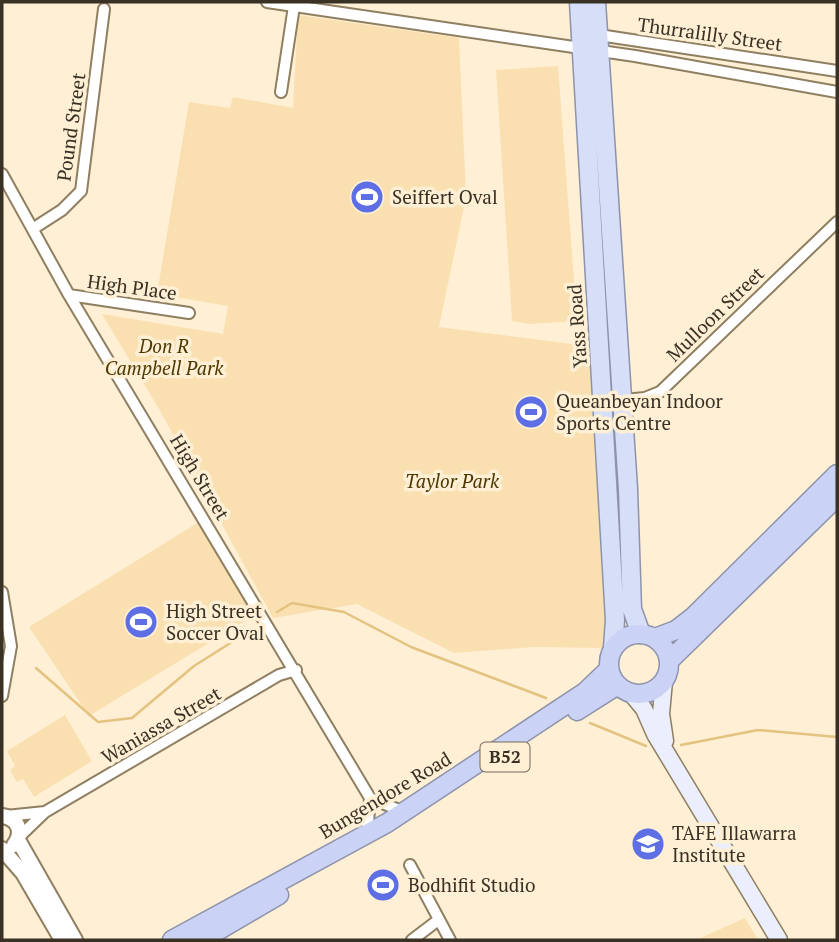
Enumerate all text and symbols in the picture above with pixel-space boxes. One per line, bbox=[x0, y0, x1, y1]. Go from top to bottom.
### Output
street label: Thurralilly Street bbox=[636, 11, 784, 56]
street label: Pound Street bbox=[51, 71, 90, 183]
sports icon: Seiffert Oval bbox=[348, 178, 386, 216]
place label: Seiffert Oval bbox=[392, 184, 498, 209]
street label: Mulloon Street bbox=[660, 261, 769, 367]
street label: High Place bbox=[86, 268, 178, 305]
street label: Yass Road bbox=[561, 283, 592, 369]
park label: Don R Campbell Park bbox=[105, 333, 224, 380]
place label: Queanbeyan Indoor Sports Centre bbox=[556, 388, 724, 435]
sports icon: Queanbeyan Indoor Sports Centre bbox=[512, 393, 550, 431]
street label: High Street bbox=[165, 429, 236, 524]
park label: Taylor Park bbox=[405, 468, 500, 493]
place label: High Street Soccer Oval bbox=[166, 598, 264, 645]
sports icon: High Street Soccer Oval bbox=[122, 603, 160, 641]
street label: Waniassa Street bbox=[96, 680, 225, 769]
road number: B52 bbox=[480, 742, 530, 772]
street label: Bungendore Road bbox=[314, 745, 456, 844]
place label: TAFE Illawarra Institute bbox=[672, 820, 797, 867]
school or university icon: TAFE Illawarra Institute bbox=[629, 825, 667, 863]
sports icon: Bodhifit Studio bbox=[364, 866, 402, 904]
place label: Bodhifit Studio bbox=[408, 872, 536, 897]

